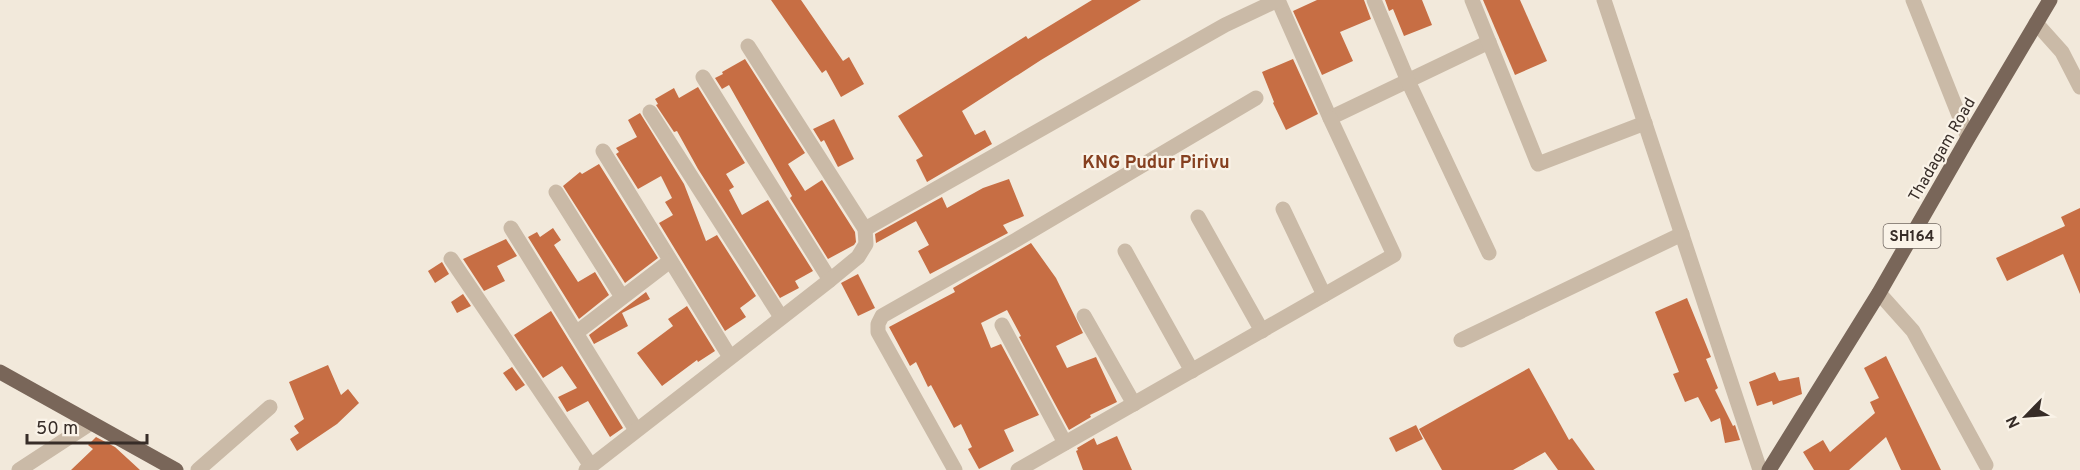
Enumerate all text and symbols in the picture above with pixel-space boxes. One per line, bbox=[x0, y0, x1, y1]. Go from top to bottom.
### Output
street label: Thadagam Road bbox=[1905, 94, 1981, 206]
district label: KNG Pudur Pirivu bbox=[1082, 152, 1230, 175]
road number: SH164 bbox=[1884, 224, 1940, 248]
north arrow bbox=[1996, 386, 2056, 446]
scale bar bbox=[27, 407, 147, 445]
text: N bbox=[2003, 412, 2026, 431]
text: 50 m bbox=[36, 418, 78, 441]

